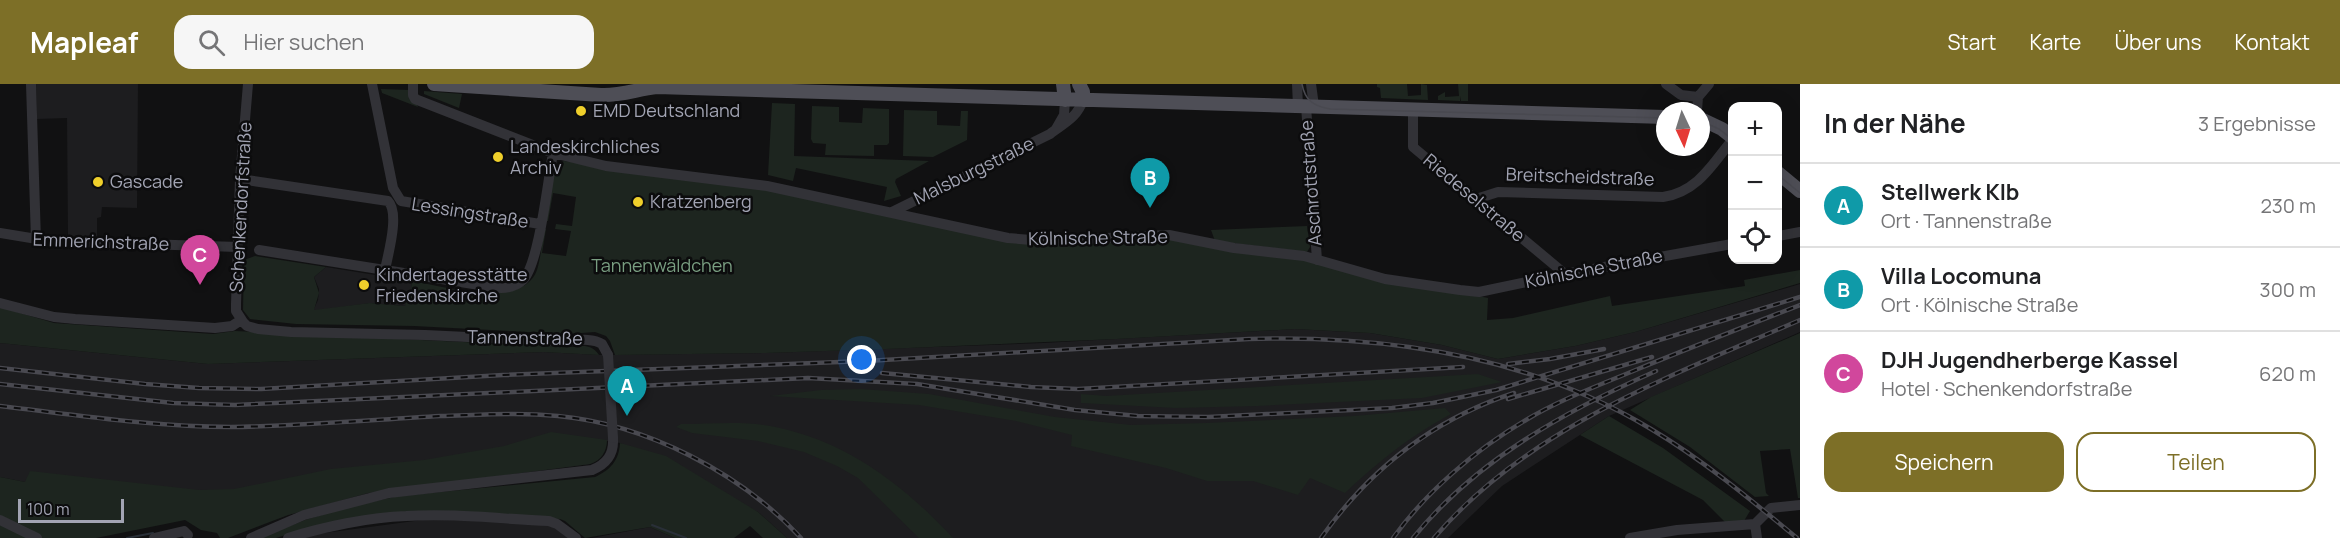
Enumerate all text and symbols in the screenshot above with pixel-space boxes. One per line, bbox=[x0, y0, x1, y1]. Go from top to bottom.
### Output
search box bbox=[174, 15, 594, 69]
text: Mapleaf bbox=[30, 23, 138, 61]
icon: search bbox=[195, 26, 228, 59]
text: Hier suchen bbox=[243, 27, 364, 57]
text: Start bbox=[1947, 28, 1996, 56]
text: Karte bbox=[2029, 28, 2081, 56]
text: Über uns bbox=[2114, 28, 2202, 56]
text: Kontakt bbox=[2235, 28, 2310, 56]
place label: EMD Deutschland bbox=[593, 98, 740, 122]
north arrow bbox=[1656, 102, 1710, 156]
map controls bbox=[1728, 102, 1782, 264]
button: + bbox=[1728, 102, 1782, 156]
marker: EMD Deutschland bbox=[574, 104, 588, 118]
text: In der Nähe bbox=[1824, 105, 1966, 141]
text: 3 Ergebnisse bbox=[2198, 110, 2316, 137]
street label: Aschrottstraße bbox=[1294, 119, 1326, 247]
street label: Schenkendorfstraße bbox=[224, 121, 256, 293]
street label: Malsburgstraße bbox=[909, 131, 1038, 210]
place label: Landeskirchliches Archiv bbox=[510, 134, 660, 179]
street label: Riedeselstraße bbox=[1419, 148, 1530, 247]
marker: Landeskirchliches Archiv bbox=[491, 150, 505, 164]
button: − bbox=[1728, 156, 1782, 210]
pin: B bbox=[1130, 158, 1170, 208]
street label: Breitscheidstraße bbox=[1505, 161, 1655, 191]
place label: Gascade bbox=[110, 169, 183, 193]
marker: Gascade bbox=[91, 175, 105, 189]
text: Stellwerk Klb bbox=[1881, 177, 2019, 207]
place label: Kratzenberg bbox=[650, 189, 752, 213]
street label: Lessingstraße bbox=[410, 191, 530, 233]
text: A bbox=[1837, 192, 1850, 219]
text: 230 m bbox=[2260, 192, 2316, 219]
marker: Kratzenberg bbox=[631, 195, 645, 209]
text: Ort · Tannenstraße bbox=[1881, 207, 2052, 234]
button: locate bbox=[1728, 210, 1782, 264]
street label: Kölnische Straße bbox=[1028, 224, 1168, 250]
street label: Emmerichstraße bbox=[32, 227, 170, 255]
pin: C bbox=[180, 236, 220, 285]
street label: Kölnische Straße bbox=[1523, 243, 1665, 293]
park label: Tannenwäldchen bbox=[591, 253, 733, 277]
text: Villa Locomuna bbox=[1881, 261, 2041, 291]
place label: Kindertagesstätte Friedenskirche bbox=[376, 262, 528, 307]
text: B bbox=[1837, 276, 1850, 303]
text: 300 m bbox=[2260, 276, 2316, 303]
marker: Kindertagesstätte Friedenskirche bbox=[357, 278, 371, 292]
text: Ort · Kölnische Straße bbox=[1881, 291, 2078, 318]
street label: Tannenstraße bbox=[467, 324, 583, 350]
your location bbox=[847, 345, 876, 374]
text: DJH Jugendherberge Kassel bbox=[1881, 345, 2178, 375]
text: C bbox=[1836, 360, 1851, 387]
text: 620 m bbox=[2259, 360, 2316, 387]
pin: A bbox=[608, 366, 646, 416]
text: Hotel · Schenkendorfstraße bbox=[1881, 375, 2133, 402]
button: Speichern bbox=[1824, 432, 2064, 492]
button: Teilen bbox=[2076, 432, 2316, 492]
scale bar bbox=[18, 496, 124, 524]
text: 100 m bbox=[27, 498, 70, 520]

